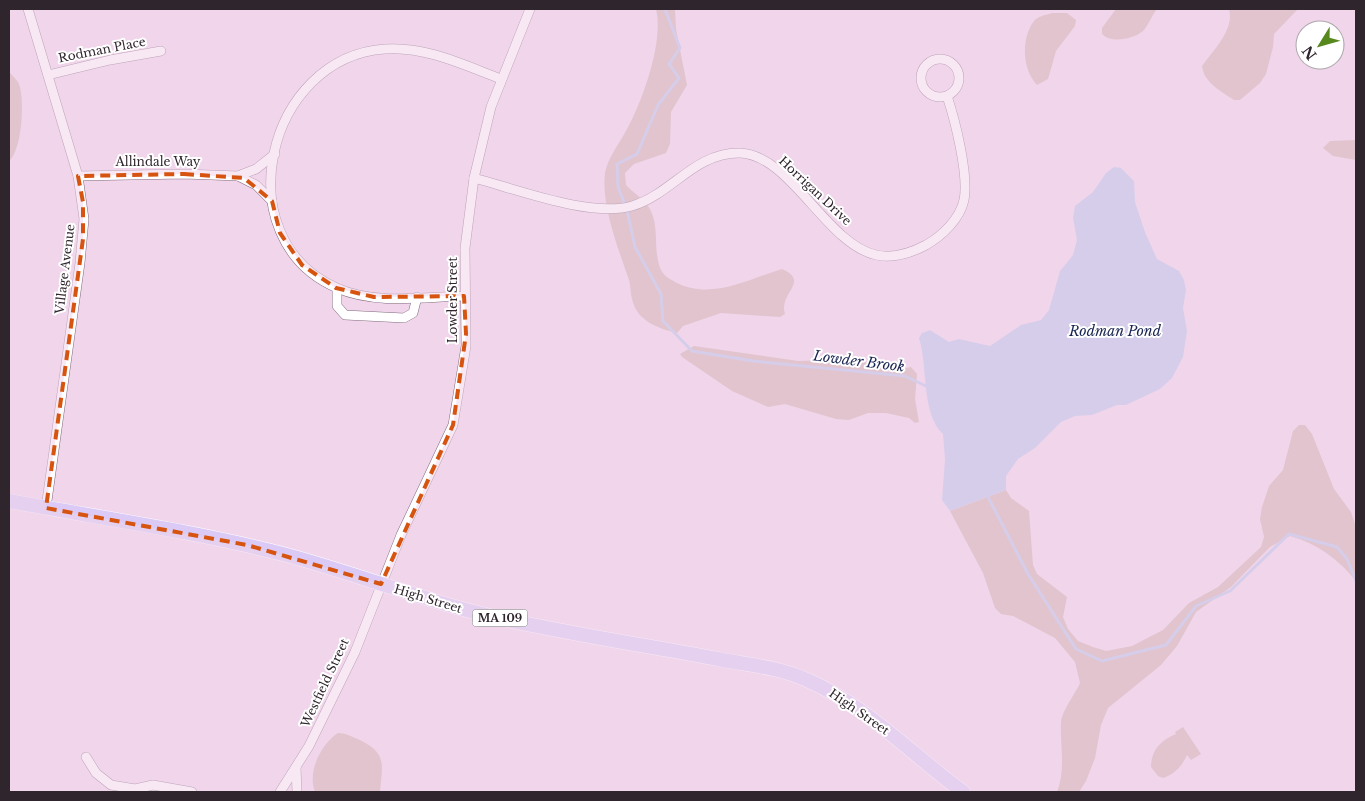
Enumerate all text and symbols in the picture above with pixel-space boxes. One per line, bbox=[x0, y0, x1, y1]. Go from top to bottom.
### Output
north arrow bbox=[1295, 20, 1345, 70]
street label: Rodman Place bbox=[57, 34, 147, 65]
text: N bbox=[1298, 42, 1321, 63]
street label: Horrigan Drive bbox=[776, 153, 855, 228]
street label: Allindale Way bbox=[114, 154, 201, 169]
street label: Village Avenue bbox=[51, 223, 77, 316]
street label: Lowder Street bbox=[445, 256, 460, 343]
water label: Rodman Pond bbox=[1068, 322, 1162, 340]
water label: Lowder Brook bbox=[811, 346, 906, 376]
street label: High Street bbox=[392, 581, 464, 616]
road number: MA 109 bbox=[472, 610, 528, 626]
street label: Westfield Street bbox=[297, 636, 352, 730]
street label: High Street bbox=[826, 685, 893, 738]

